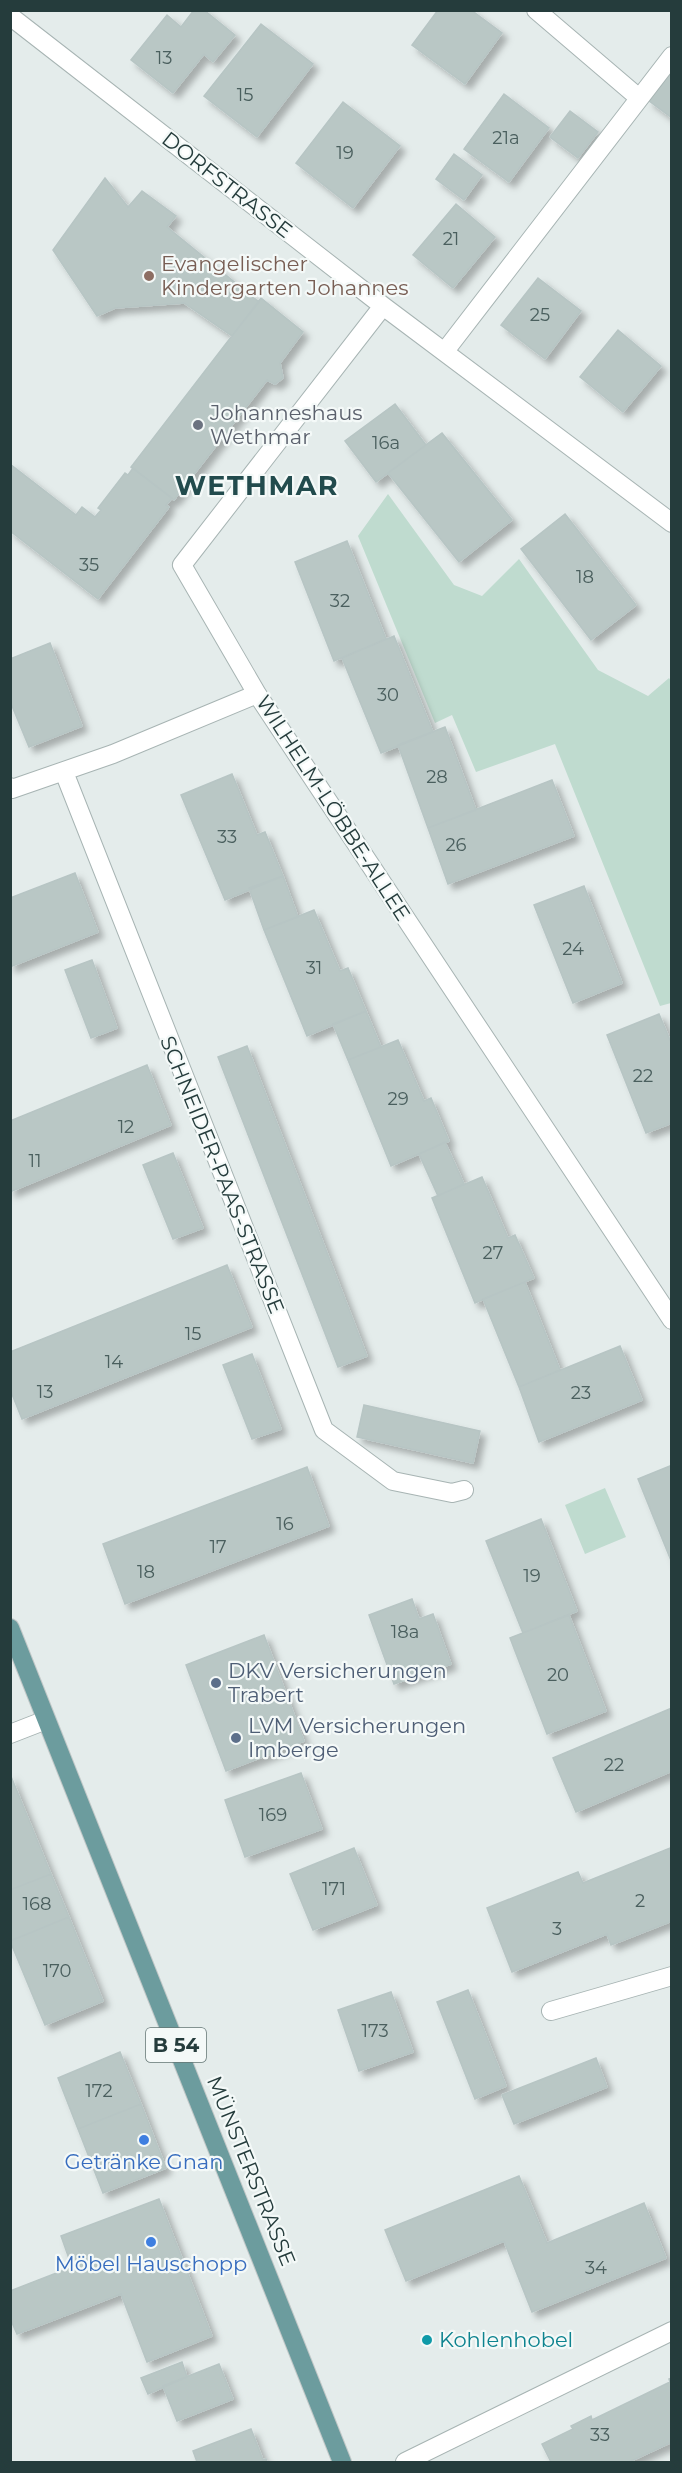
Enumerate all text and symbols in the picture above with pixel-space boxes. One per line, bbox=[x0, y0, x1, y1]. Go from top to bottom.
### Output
house number: 13 bbox=[156, 47, 172, 69]
house number: 15 bbox=[237, 84, 253, 106]
street label: DORFSTRASSE bbox=[157, 126, 297, 243]
house number: 21a bbox=[492, 127, 520, 149]
house number: 19 bbox=[336, 142, 354, 164]
house number: 21 bbox=[443, 228, 459, 250]
place label: Evangelischer Kindergarten Johannes bbox=[161, 251, 408, 300]
marker: Evangelischer Kindergarten Johannes bbox=[142, 269, 156, 283]
house number: 25 bbox=[530, 304, 550, 326]
place label: Johanneshaus Wethmar bbox=[209, 400, 363, 449]
marker: Johanneshaus Wethmar bbox=[191, 418, 205, 432]
house number: 16a bbox=[372, 432, 400, 454]
district label: WETHMAR bbox=[175, 469, 339, 502]
house number: 35 bbox=[79, 554, 99, 576]
house number: 18 bbox=[576, 566, 594, 588]
house number: 32 bbox=[330, 590, 350, 612]
house number: 30 bbox=[377, 684, 399, 706]
street label: WILHELM-LÖBBE-ALLEE bbox=[251, 690, 416, 925]
house number: 28 bbox=[426, 766, 448, 788]
house number: 33 bbox=[217, 826, 237, 848]
house number: 26 bbox=[445, 834, 467, 856]
house number: 24 bbox=[562, 938, 584, 960]
house number: 31 bbox=[306, 957, 322, 979]
street label: SCHNEIDER-PAAS-STRASSE bbox=[155, 1032, 290, 1317]
house number: 22 bbox=[633, 1065, 653, 1087]
house number: 29 bbox=[387, 1088, 409, 1110]
house number: 12 bbox=[118, 1116, 134, 1138]
house number: 11 bbox=[29, 1150, 42, 1172]
house number: 27 bbox=[483, 1242, 503, 1264]
house number: 15 bbox=[185, 1323, 201, 1345]
house number: 14 bbox=[105, 1351, 123, 1373]
house number: 13 bbox=[37, 1381, 53, 1403]
house number: 23 bbox=[571, 1382, 591, 1404]
house number: 16 bbox=[276, 1513, 294, 1535]
house number: 17 bbox=[209, 1536, 227, 1558]
house number: 18 bbox=[137, 1561, 155, 1583]
house number: 19 bbox=[523, 1565, 541, 1587]
house number: 18a bbox=[391, 1621, 419, 1643]
place label: DKV Versicherungen Trabert bbox=[228, 1658, 447, 1707]
house number: 20 bbox=[547, 1664, 569, 1686]
marker: DKV Versicherungen Trabert bbox=[209, 1676, 223, 1690]
place label: LVM Versicherungen Imberge bbox=[248, 1713, 466, 1762]
marker: LVM Versicherungen Imberge bbox=[229, 1731, 243, 1745]
house number: 22 bbox=[604, 1754, 624, 1776]
house number: 169 bbox=[259, 1804, 287, 1826]
house number: 171 bbox=[322, 1878, 346, 1900]
house number: 2 bbox=[635, 1890, 645, 1912]
house number: 168 bbox=[23, 1893, 51, 1915]
house number: 3 bbox=[552, 1918, 562, 1940]
house number: 170 bbox=[43, 1960, 71, 1982]
house number: 173 bbox=[361, 2020, 389, 2042]
road number: B 54 bbox=[146, 2028, 206, 2062]
street label: MÜNSTERSTRASSE bbox=[202, 2072, 301, 2269]
house number: 172 bbox=[85, 2080, 113, 2102]
marker: Getränke Gnan bbox=[137, 2133, 151, 2147]
place label: Getränke Gnan bbox=[65, 2149, 223, 2174]
marker: Möbel Hauschopp bbox=[144, 2235, 158, 2249]
place label: Möbel Hauschopp bbox=[55, 2251, 247, 2276]
house number: 34 bbox=[585, 2257, 607, 2279]
place label: Kohlenhobel bbox=[439, 2327, 573, 2352]
marker: Kohlenhobel bbox=[420, 2333, 434, 2347]
house number: 33 bbox=[590, 2424, 610, 2446]

